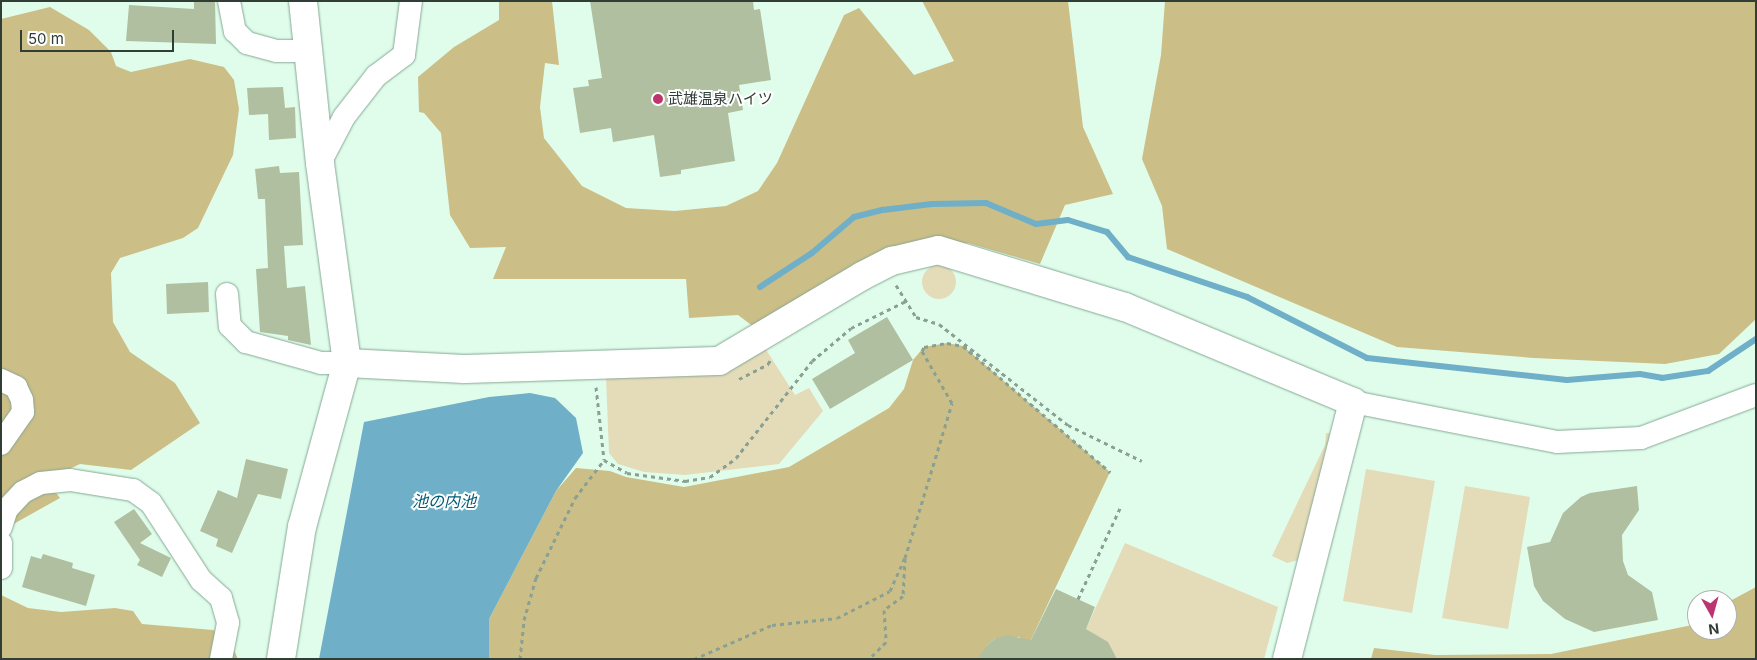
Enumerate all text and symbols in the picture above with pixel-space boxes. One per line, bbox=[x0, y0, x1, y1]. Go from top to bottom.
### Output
scale bar bbox=[22, 20, 176, 52]
text: 50 m bbox=[28, 29, 64, 48]
place label: 武雄温泉ハイツ bbox=[668, 90, 773, 108]
marker: 武雄温泉ハイツ bbox=[652, 93, 664, 105]
water label: 池の内池 bbox=[412, 491, 476, 511]
north arrow bbox=[1687, 590, 1737, 640]
text: N bbox=[1707, 620, 1720, 638]

